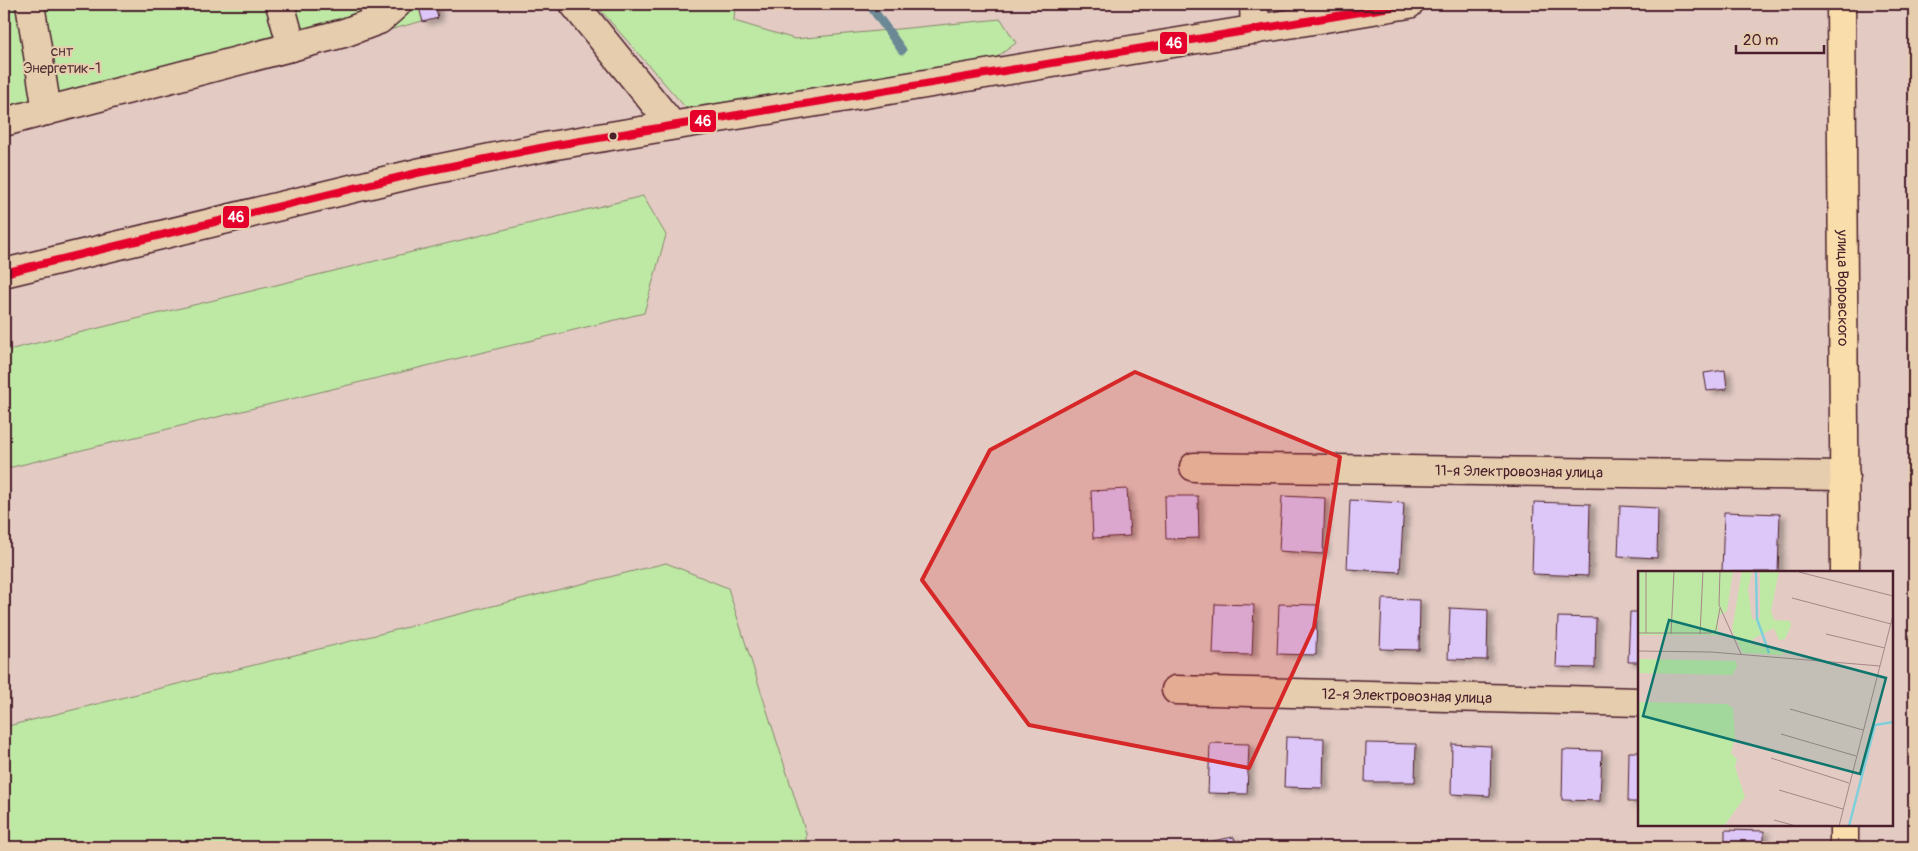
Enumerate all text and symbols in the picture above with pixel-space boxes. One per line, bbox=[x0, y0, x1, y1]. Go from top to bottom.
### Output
scale bar bbox=[1736, 22, 1823, 54]
line badge: 46 bbox=[1159, 31, 1188, 55]
text: 20 m bbox=[1743, 31, 1778, 50]
text: 46 bbox=[1166, 35, 1182, 52]
park label: снт Энергетик-1 bbox=[23, 42, 101, 78]
line badge: 46 bbox=[689, 109, 717, 133]
text: 46 bbox=[695, 113, 711, 130]
unlabelled marker bbox=[608, 131, 618, 141]
line badge: 46 bbox=[222, 205, 250, 229]
text: 46 bbox=[228, 209, 244, 226]
street label: улица Воровского bbox=[1833, 229, 1853, 346]
street label: 11-я Электровозная улица bbox=[1435, 461, 1603, 482]
inset map bbox=[1638, 571, 1893, 826]
street label: 12-я Электровозная улица bbox=[1321, 684, 1492, 708]

